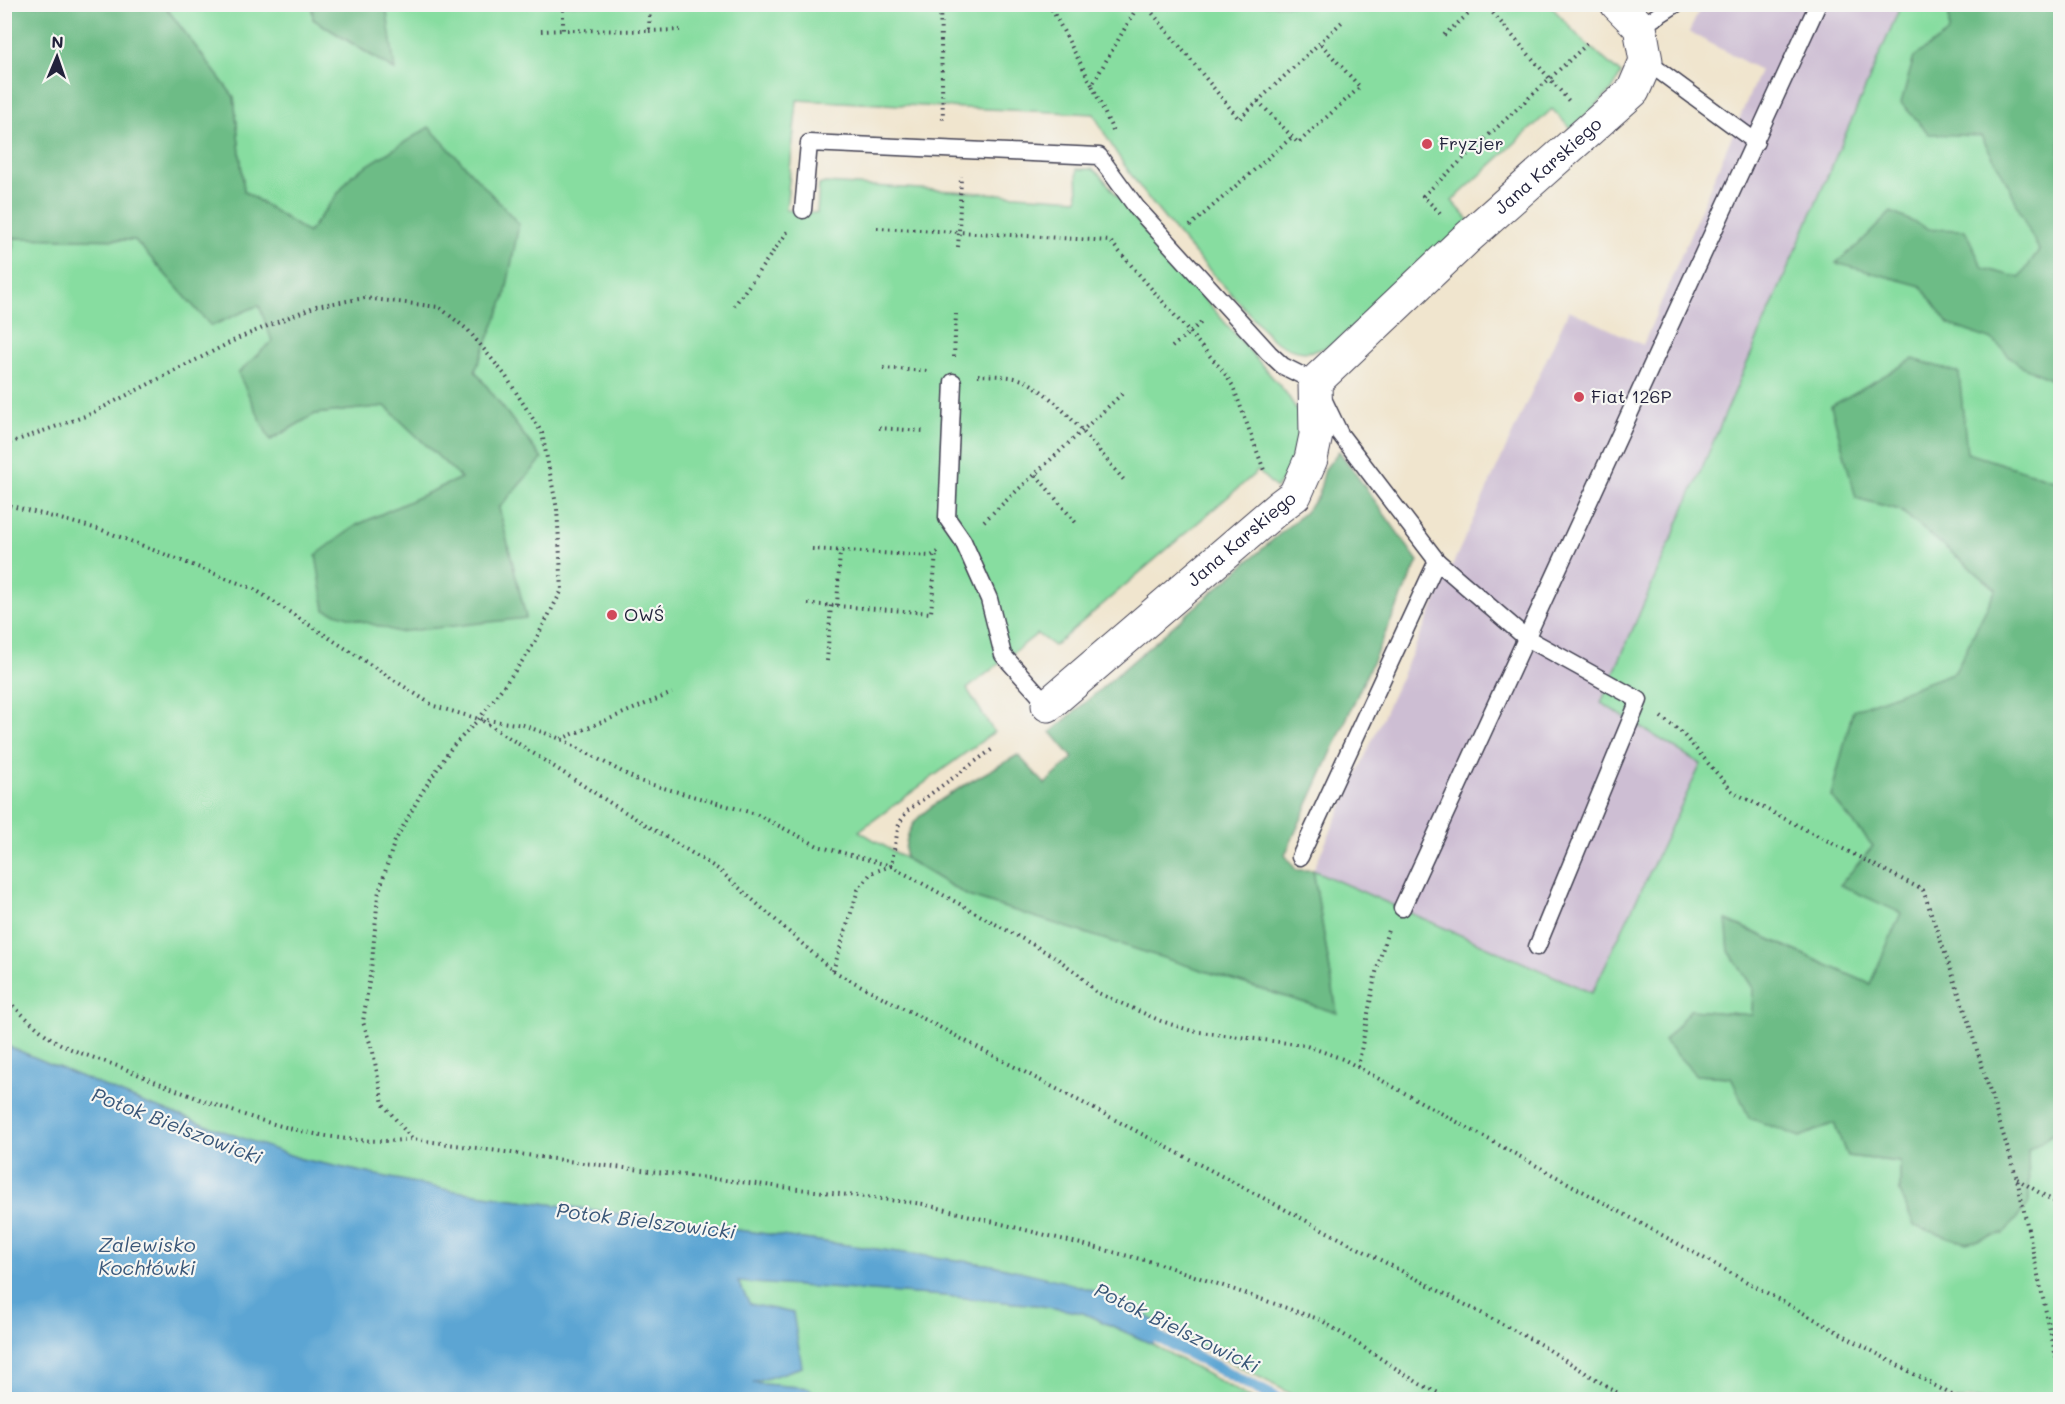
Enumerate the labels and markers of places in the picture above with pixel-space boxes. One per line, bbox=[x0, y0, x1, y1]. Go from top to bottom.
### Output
place label: Fryzjer bbox=[1439, 131, 1504, 155]
marker: Fryzjer bbox=[1420, 137, 1434, 151]
place label: Fiat 126P bbox=[1591, 384, 1671, 408]
marker: Fiat 126P bbox=[1572, 390, 1586, 404]
place label: OWŚ bbox=[624, 602, 664, 626]
marker: OWŚ bbox=[605, 608, 619, 622]

